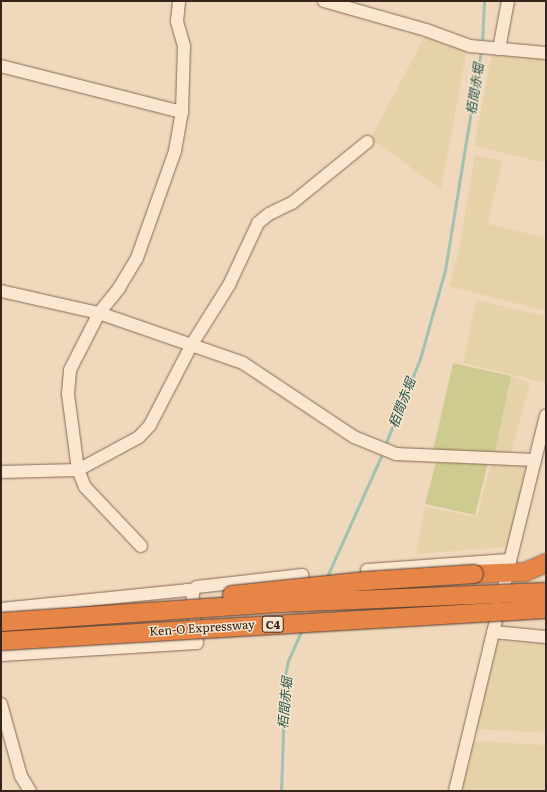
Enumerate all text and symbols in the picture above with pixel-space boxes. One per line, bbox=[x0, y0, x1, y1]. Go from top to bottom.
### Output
water label: 栢間赤堀 bbox=[463, 62, 487, 116]
water label: 栢間赤堀 bbox=[385, 376, 419, 430]
road number: C4 bbox=[261, 615, 285, 633]
street label: Ken-O Expressway bbox=[149, 617, 255, 639]
water label: 栢間赤堀 bbox=[275, 676, 295, 730]

